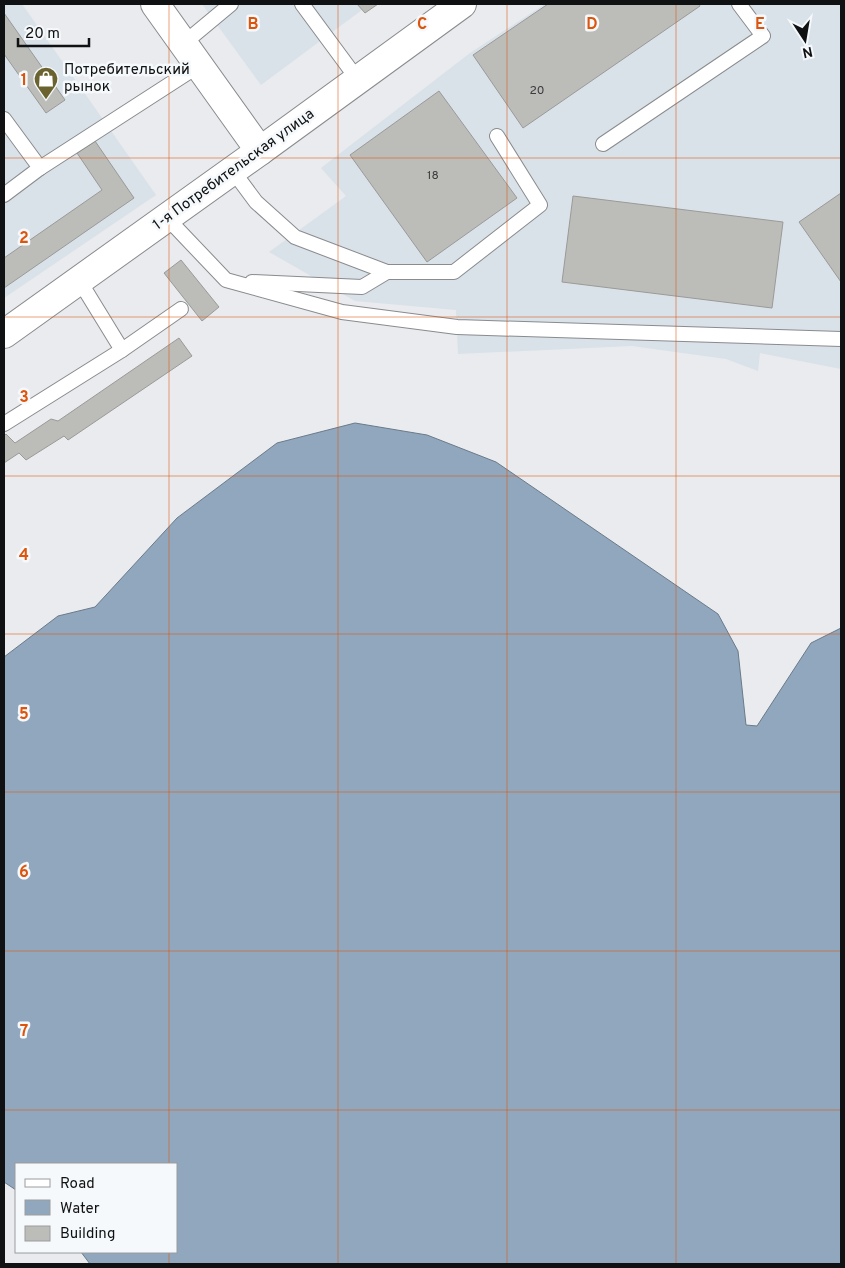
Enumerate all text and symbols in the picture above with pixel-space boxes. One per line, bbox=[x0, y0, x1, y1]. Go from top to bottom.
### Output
scale bar bbox=[18, 15, 89, 47]
text: B bbox=[247, 15, 259, 35]
text: C bbox=[417, 15, 427, 35]
text: D bbox=[586, 15, 598, 35]
text: E bbox=[755, 15, 765, 35]
north arrow bbox=[780, 15, 830, 65]
text: 20 m bbox=[25, 25, 60, 44]
text: N bbox=[801, 42, 814, 61]
place label: Потребительский рынок bbox=[64, 61, 190, 97]
shop icon: Потребительский рынок bbox=[33, 66, 59, 100]
text: 1 bbox=[21, 71, 27, 91]
house number: 20 bbox=[529, 83, 545, 99]
street label: 1-я Потребительская улица bbox=[149, 105, 319, 235]
house number: 18 bbox=[427, 168, 439, 184]
text: 2 bbox=[19, 229, 29, 249]
text: 3 bbox=[19, 388, 29, 408]
text: 4 bbox=[19, 546, 29, 566]
text: 5 bbox=[19, 705, 29, 725]
text: 6 bbox=[19, 863, 29, 883]
text: 7 bbox=[20, 1022, 28, 1042]
legend bbox=[15, 1163, 178, 1253]
text: Road bbox=[60, 1175, 95, 1194]
text: Water bbox=[60, 1200, 100, 1219]
text: Building bbox=[60, 1225, 115, 1244]

